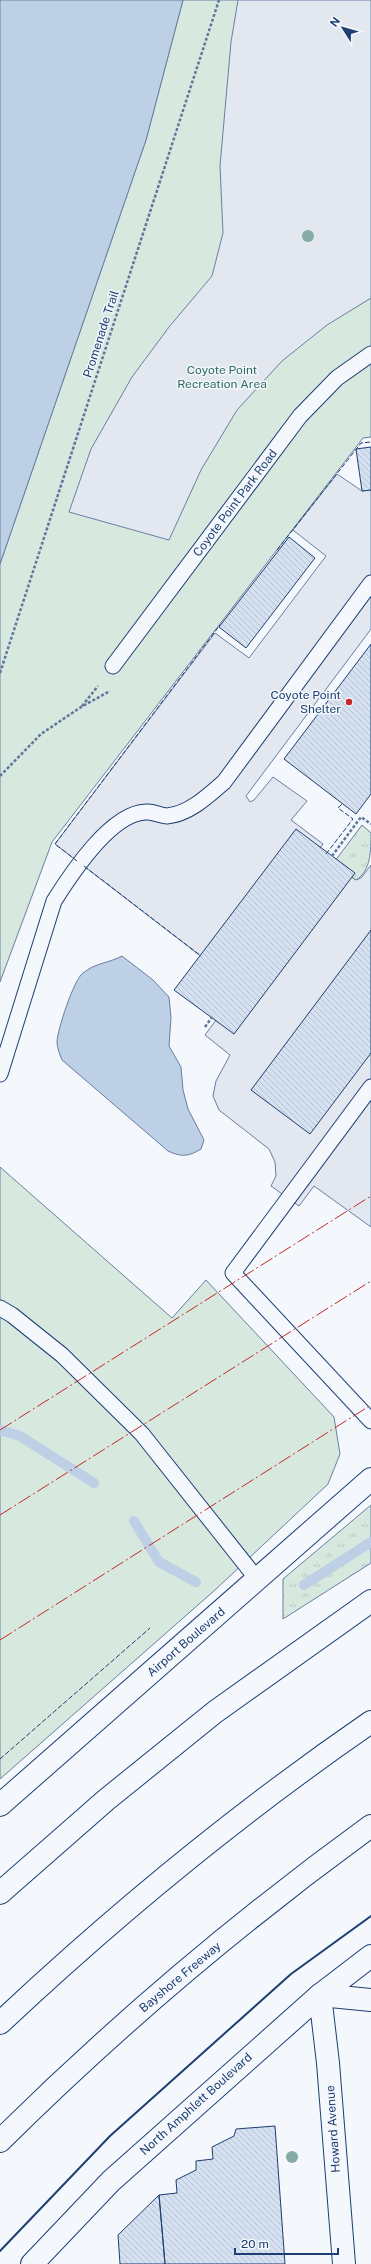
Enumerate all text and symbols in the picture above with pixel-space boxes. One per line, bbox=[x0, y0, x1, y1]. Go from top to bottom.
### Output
north arrow bbox=[323, 8, 363, 48]
text: N bbox=[328, 15, 342, 29]
street label: Promenade Trail bbox=[80, 288, 122, 379]
park label: Coyote Point Recreation Area bbox=[177, 363, 267, 391]
street label: Coyote Point Park Road bbox=[190, 447, 280, 559]
place label: Coyote Point Shelter bbox=[270, 688, 341, 716]
marker: Coyote Point Shelter bbox=[344, 697, 354, 707]
street label: Airport Boulevard bbox=[144, 1604, 228, 1680]
street label: Bayshore Freeway bbox=[136, 1938, 224, 2015]
street label: North Amphlett Boulevard bbox=[137, 2050, 255, 2158]
street label: Howard Avenue bbox=[323, 2085, 343, 2173]
scale bar bbox=[235, 2230, 338, 2256]
text: 20 m bbox=[241, 2237, 269, 2251]

